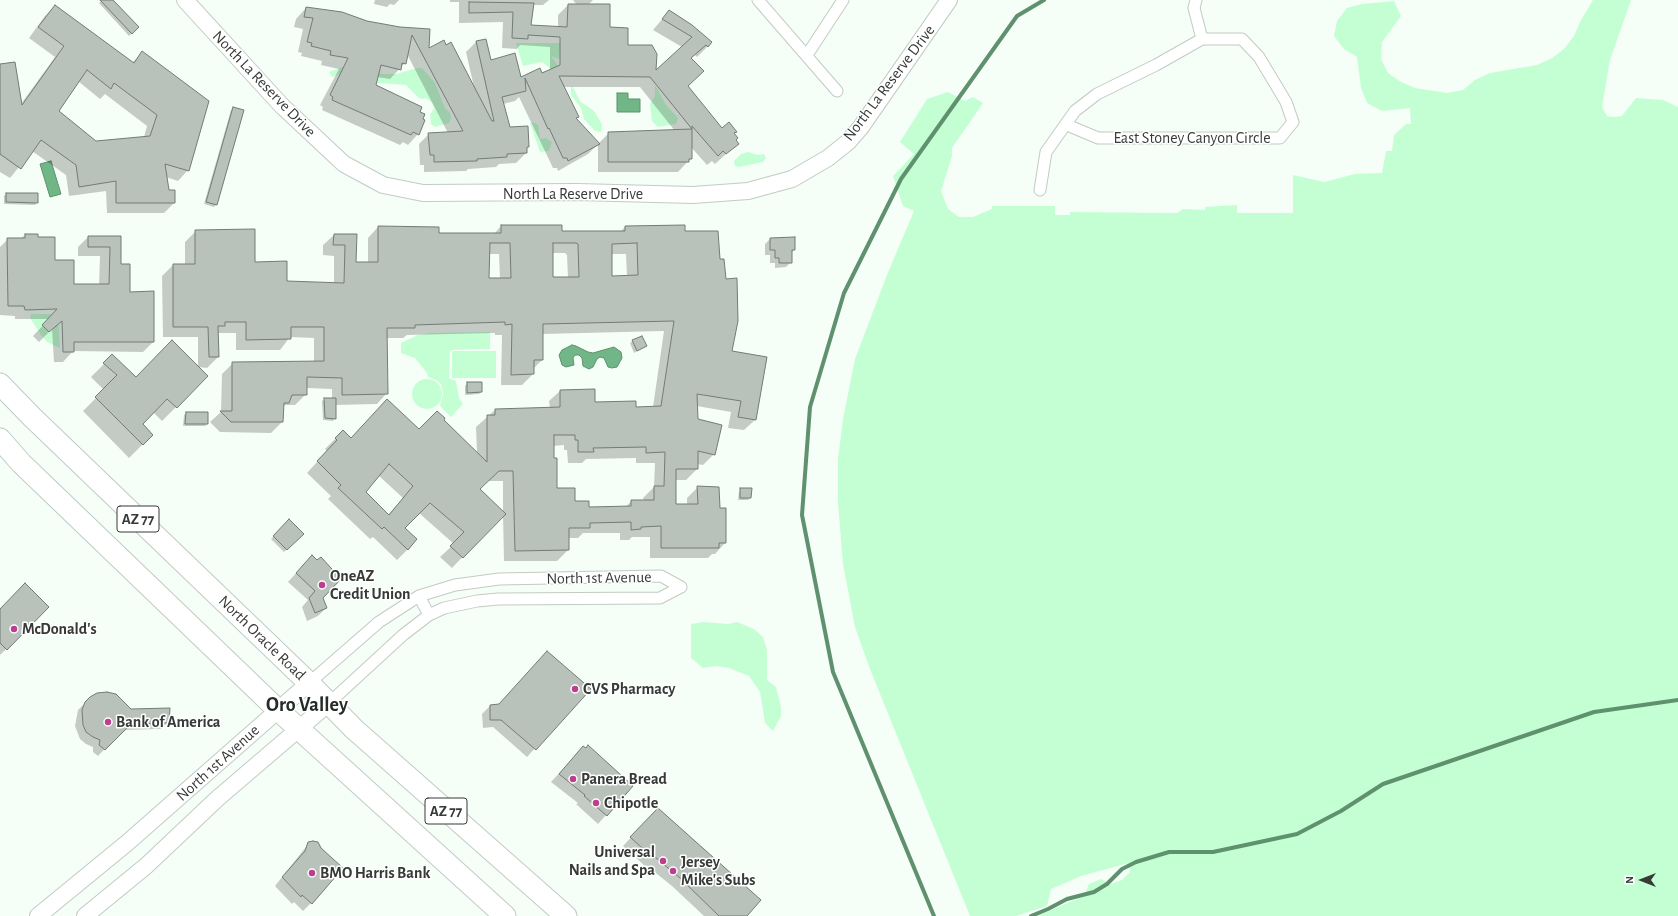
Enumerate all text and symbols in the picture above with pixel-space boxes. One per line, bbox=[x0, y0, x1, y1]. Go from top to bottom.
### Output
street label: North La Reserve Drive bbox=[839, 21, 939, 145]
street label: North La Reserve Drive bbox=[208, 27, 320, 141]
street label: East Stoney Canyon Circle bbox=[1113, 128, 1271, 148]
street label: North La Reserve Drive bbox=[503, 184, 643, 204]
road number: AZ 77 bbox=[117, 506, 159, 532]
place label: OneAZ Credit Union bbox=[330, 566, 410, 604]
street label: North 1st Avenue bbox=[546, 567, 652, 589]
marker: OneAZ Credit Union bbox=[317, 580, 327, 590]
street label: North Oracle Road bbox=[214, 591, 310, 685]
place label: McDonald's bbox=[22, 619, 97, 639]
marker: McDonald's bbox=[9, 624, 19, 634]
place label: CVS Pharmacy bbox=[583, 679, 675, 699]
marker: CVS Pharmacy bbox=[570, 684, 580, 694]
district label: Oro Valley bbox=[266, 693, 348, 717]
place label: Bank of America bbox=[116, 712, 220, 732]
marker: Bank of America bbox=[103, 717, 113, 727]
street label: North 1st Avenue bbox=[172, 721, 264, 805]
place label: Panera Bread bbox=[581, 769, 667, 789]
marker: Panera Bread bbox=[568, 774, 578, 784]
place label: Chipotle bbox=[604, 793, 658, 813]
road number: AZ 77 bbox=[425, 798, 467, 824]
marker: Chipotle bbox=[591, 798, 601, 808]
place label: Universal Nails and Spa bbox=[569, 842, 655, 880]
place label: Jersey Mike's Subs bbox=[681, 852, 755, 890]
marker: Universal Nails and Spa bbox=[658, 856, 668, 866]
north arrow bbox=[1622, 860, 1662, 900]
place label: BMO Harris Bank bbox=[320, 863, 430, 883]
marker: Jersey Mike's Subs bbox=[668, 866, 678, 876]
marker: BMO Harris Bank bbox=[307, 868, 317, 878]
text: N bbox=[1624, 876, 1635, 884]

